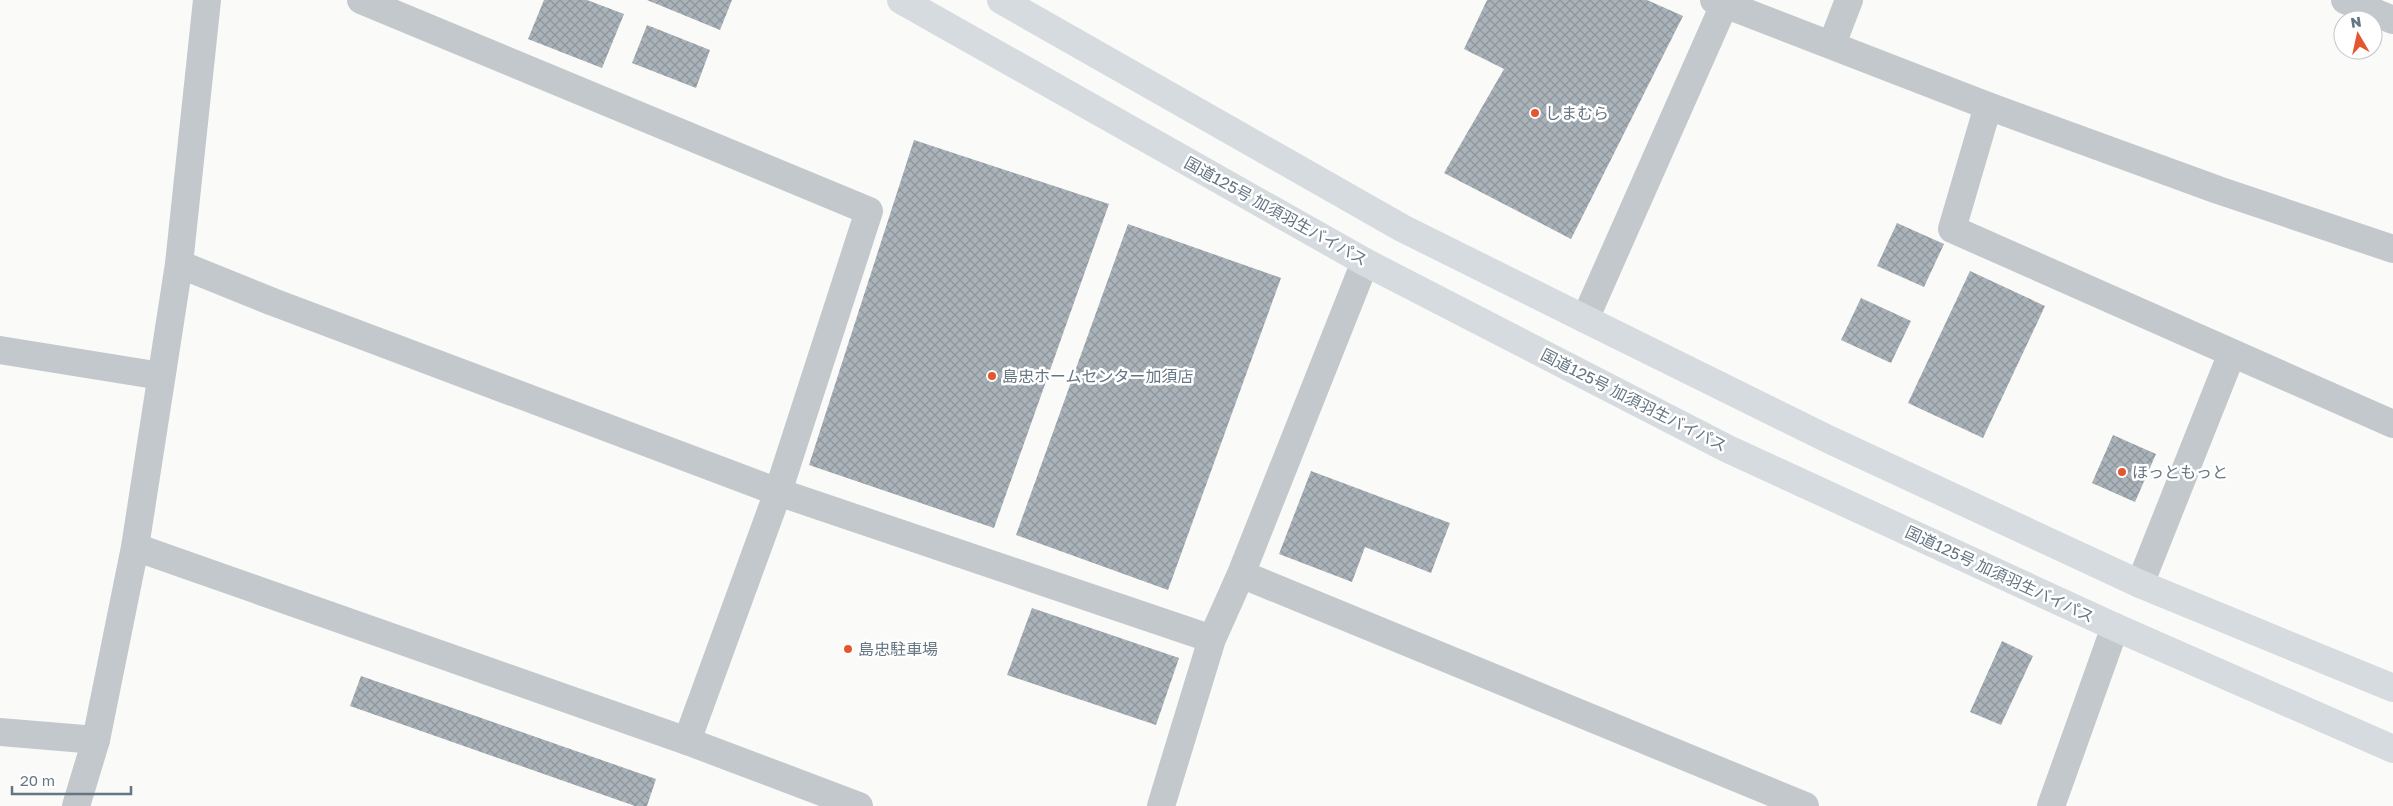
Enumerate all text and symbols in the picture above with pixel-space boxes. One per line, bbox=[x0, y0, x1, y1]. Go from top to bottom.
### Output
north arrow bbox=[2333, 10, 2383, 60]
text: N bbox=[2349, 12, 2362, 31]
place label: しまむら bbox=[1545, 103, 1609, 123]
marker: しまむら bbox=[1529, 107, 1541, 119]
street label: 国道125号 加須羽生バイパス bbox=[1181, 152, 1371, 270]
street label: 国道125号 加須羽生バイパス bbox=[1538, 344, 1730, 456]
place label: 島忠ホームセンター加須店 bbox=[1002, 366, 1194, 386]
marker: 島忠ホームセンター加須店 bbox=[986, 370, 998, 382]
place label: ほっともっと bbox=[2132, 462, 2228, 482]
marker: ほっともっと bbox=[2116, 466, 2128, 478]
street label: 国道125号 加須羽生バイパス bbox=[1902, 521, 2098, 627]
place label: 島忠駐車場 bbox=[858, 639, 938, 659]
marker: 島忠駐車場 bbox=[842, 643, 854, 655]
scale bar bbox=[12, 764, 131, 796]
text: 20 m bbox=[20, 771, 55, 789]

